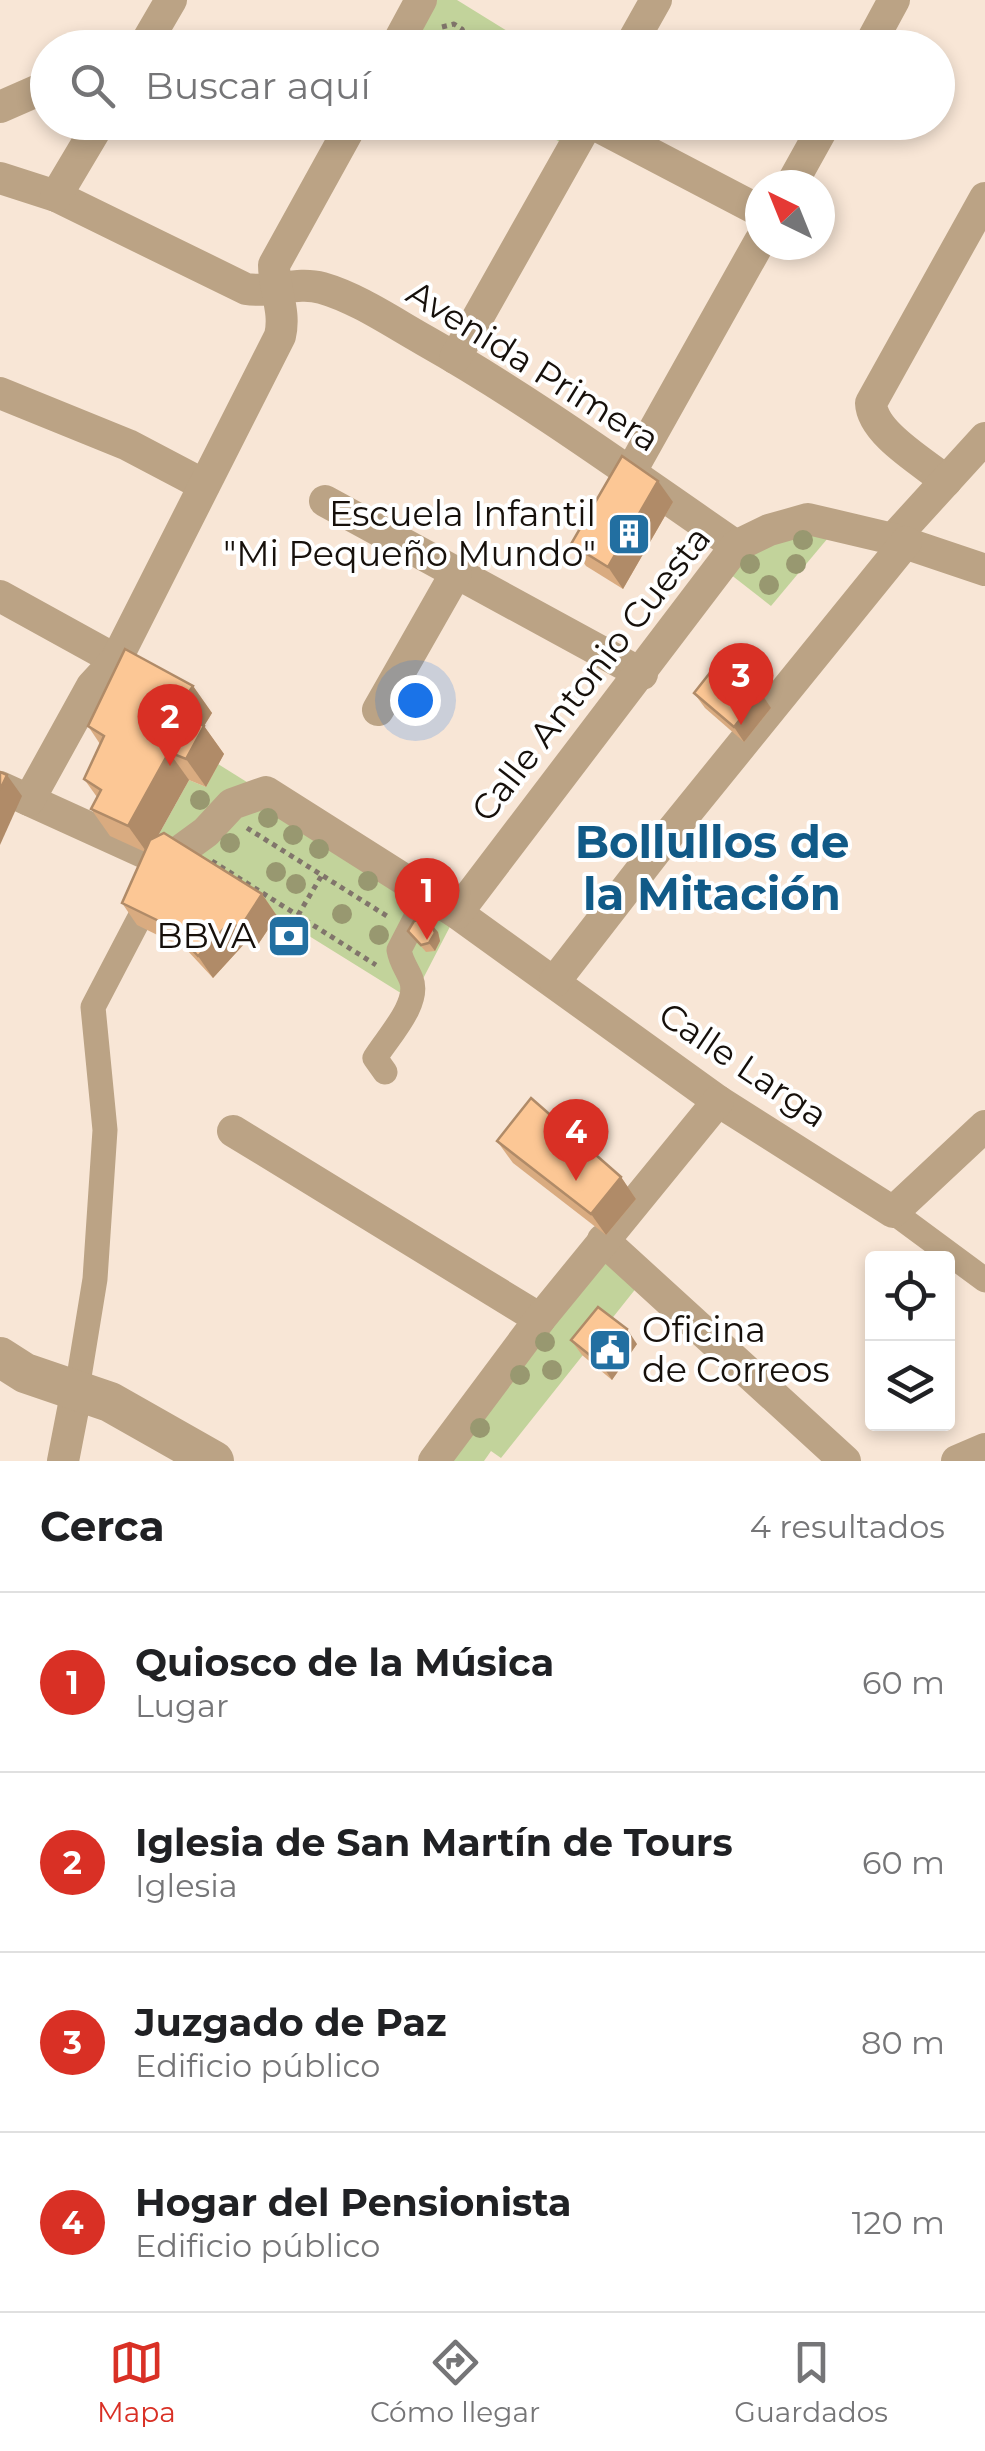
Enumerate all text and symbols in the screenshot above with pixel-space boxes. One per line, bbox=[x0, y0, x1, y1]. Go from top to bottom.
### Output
search box bbox=[30, 30, 955, 140]
icon: search bbox=[65, 58, 120, 113]
text: Buscar aquí bbox=[145, 62, 371, 109]
north arrow bbox=[745, 170, 835, 260]
street label: Avenida Primera bbox=[399, 271, 667, 461]
place label: Escuela Infantil "Mi Pequeño Mundo" bbox=[223, 492, 596, 575]
building icon: Escuela Infantil "Mi Pequeño Mundo" bbox=[606, 511, 652, 557]
street label: Calle Antonio Cuesta bbox=[462, 517, 719, 830]
pin: 3 bbox=[708, 642, 774, 725]
your location bbox=[390, 675, 441, 726]
pin: 2 bbox=[138, 684, 202, 766]
district label: Bollullos de la Mitación bbox=[575, 814, 849, 921]
pin: 1 bbox=[394, 858, 460, 940]
bank icon: BBVA bbox=[266, 913, 312, 959]
place label: BBVA bbox=[156, 914, 257, 957]
street label: Calle Larga bbox=[651, 993, 836, 1137]
pin: 4 bbox=[544, 1098, 608, 1181]
map controls bbox=[865, 1251, 955, 1431]
button: locate bbox=[865, 1251, 955, 1341]
place label: Oficina de Correos bbox=[642, 1308, 830, 1391]
public building icon: Oficina de Correos bbox=[587, 1327, 633, 1373]
button: layers bbox=[865, 1341, 955, 1431]
text: Cerca bbox=[40, 1500, 165, 1552]
text: 4 resultados bbox=[750, 1507, 945, 1546]
text: Quiosco de la Música bbox=[135, 1639, 554, 1686]
text: 1 bbox=[66, 1663, 79, 1702]
text: 60 m bbox=[862, 1663, 945, 1702]
text: Lugar bbox=[135, 1686, 229, 1725]
text: Iglesia de San Martín de Tours bbox=[135, 1819, 733, 1866]
text: 2 bbox=[63, 1843, 82, 1882]
text: 60 m bbox=[862, 1843, 945, 1882]
text: Iglesia bbox=[135, 1866, 238, 1905]
text: Juzgado de Paz bbox=[135, 1999, 447, 2046]
text: 3 bbox=[63, 2023, 82, 2062]
text: 80 m bbox=[861, 2023, 945, 2062]
text: Edificio público bbox=[135, 2046, 380, 2085]
text: Hogar del Pensionista bbox=[135, 2179, 572, 2226]
text: 4 bbox=[61, 2203, 84, 2242]
text: 120 m bbox=[852, 2203, 945, 2242]
text: Edificio público bbox=[135, 2226, 380, 2265]
tab: Mapa bbox=[97, 2335, 176, 2429]
tab: Cómo llegar bbox=[370, 2335, 540, 2429]
tab: Guardados bbox=[734, 2335, 888, 2429]

